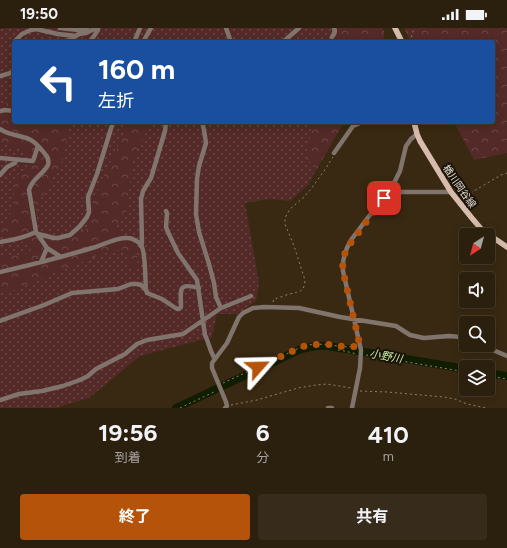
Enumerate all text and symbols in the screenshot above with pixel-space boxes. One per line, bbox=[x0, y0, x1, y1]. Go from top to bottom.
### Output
text: 19:50 bbox=[20, 5, 58, 23]
text: 160 m bbox=[98, 52, 175, 86]
icon: left bbox=[32, 56, 84, 108]
text: 左折 bbox=[98, 90, 134, 112]
street label: 楢川岡谷線 bbox=[440, 162, 479, 210]
pin bbox=[367, 181, 401, 215]
icon: arrive bbox=[373, 187, 395, 209]
north arrow bbox=[459, 228, 495, 264]
map controls bbox=[459, 228, 495, 396]
button: sound bbox=[459, 272, 495, 308]
button: search bbox=[459, 316, 495, 352]
position arrow bbox=[237, 346, 279, 388]
water label: 小野川 bbox=[369, 347, 404, 366]
button: layers bbox=[459, 360, 495, 396]
text: 19:56 bbox=[98, 418, 157, 447]
text: 6 bbox=[256, 418, 270, 447]
text: 410 bbox=[368, 420, 409, 449]
text: m bbox=[383, 449, 394, 464]
text: 到着 bbox=[115, 450, 141, 465]
text: 分 bbox=[256, 450, 269, 465]
button: 終了 bbox=[20, 494, 250, 540]
button: 共有 bbox=[258, 494, 487, 540]

